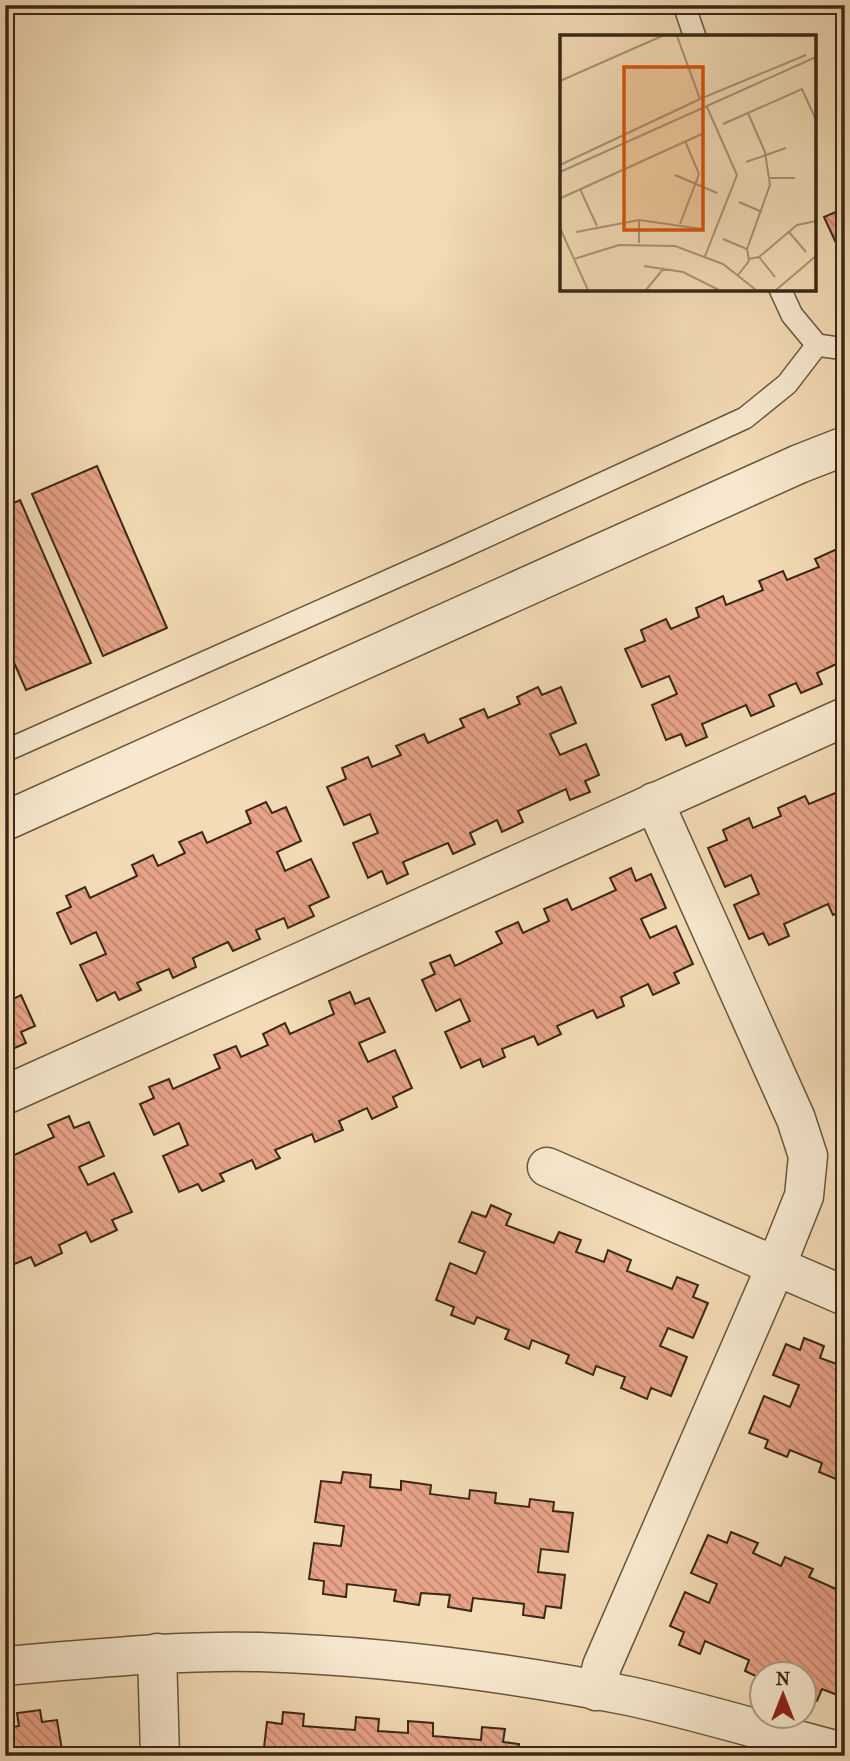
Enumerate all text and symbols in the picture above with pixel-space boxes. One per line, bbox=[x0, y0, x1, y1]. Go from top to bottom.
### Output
inset map bbox=[560, 35, 815, 290]
north arrow bbox=[748, 1660, 818, 1730]
text: N bbox=[776, 1668, 791, 1690]

